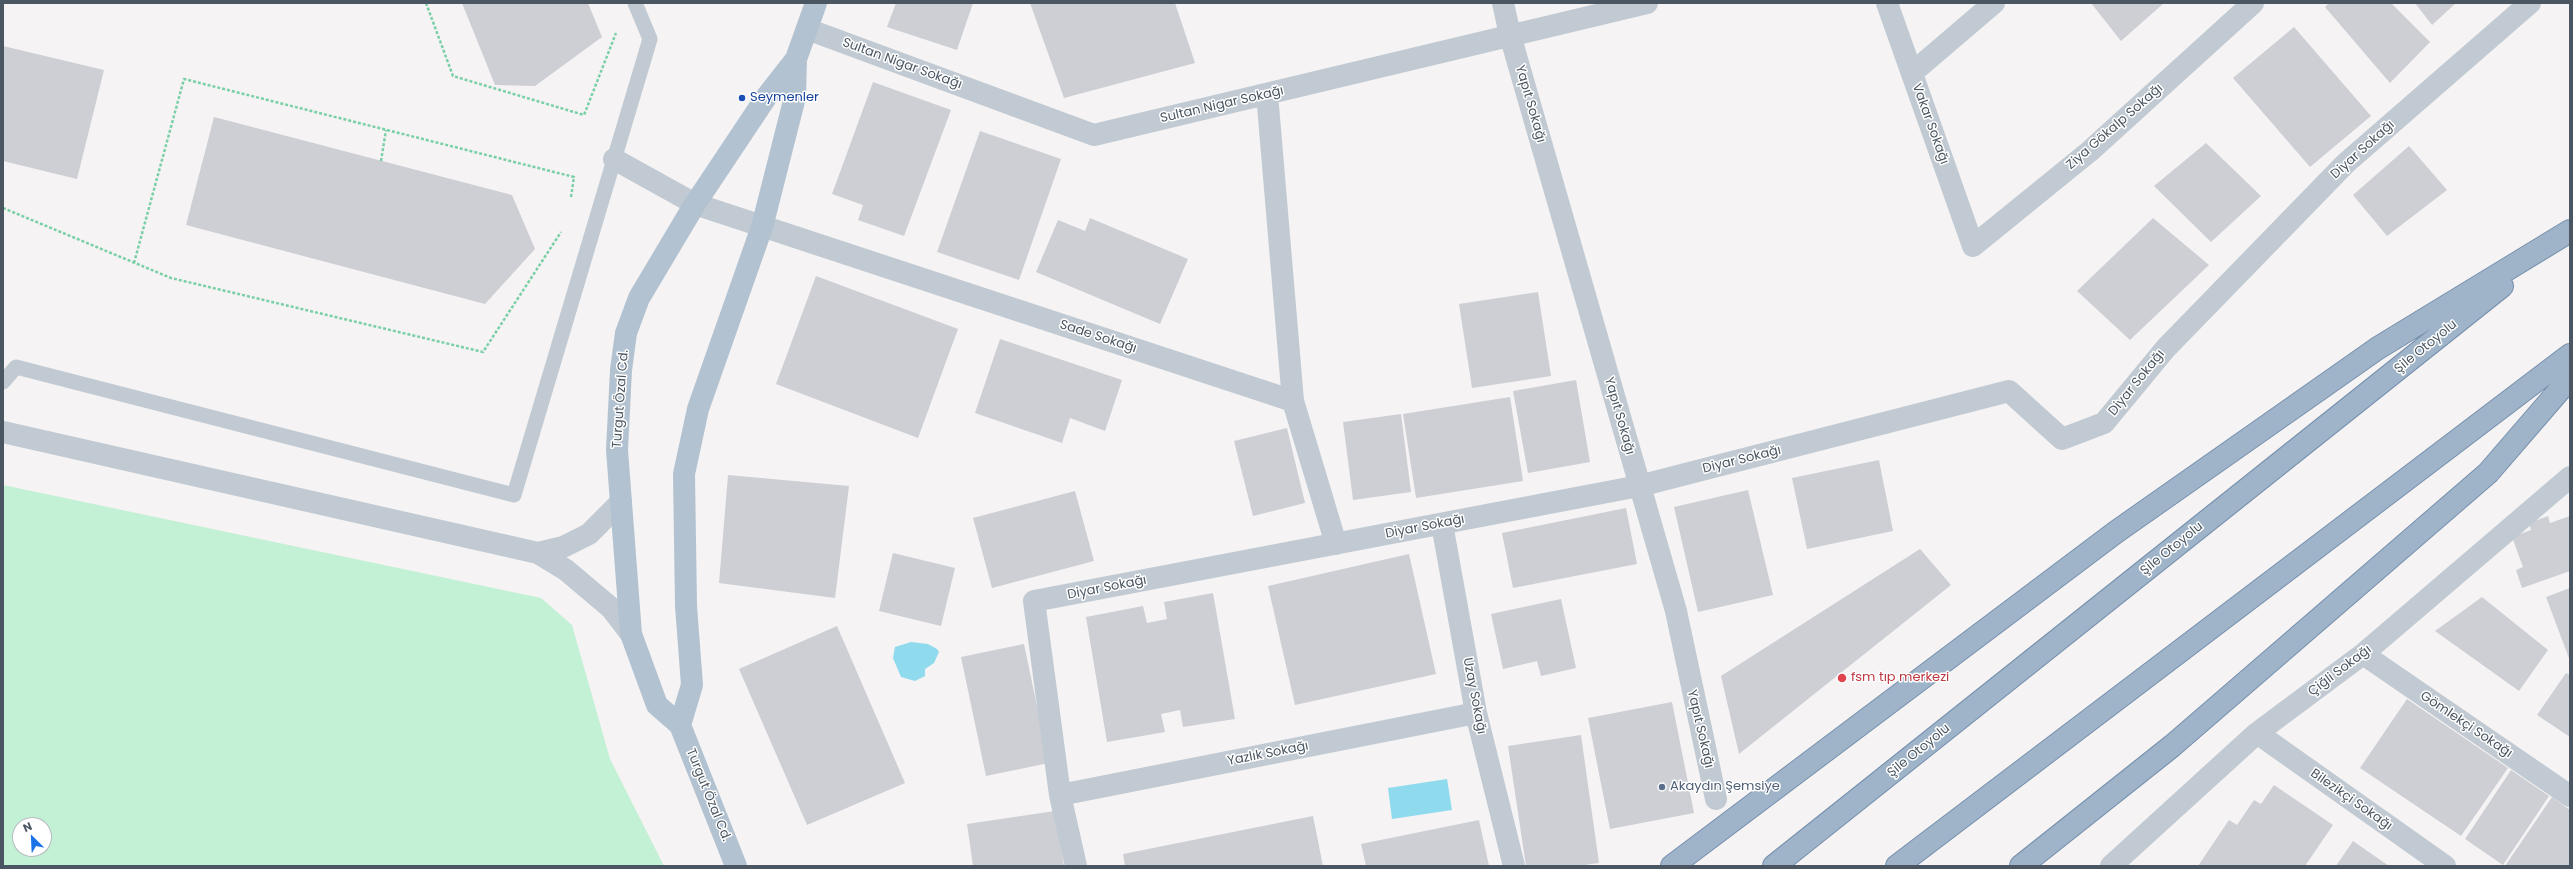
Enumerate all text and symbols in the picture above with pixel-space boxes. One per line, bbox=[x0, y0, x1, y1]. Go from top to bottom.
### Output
street label: Sultan Nigar Sokağı bbox=[840, 35, 964, 93]
street label: Yapıt Sokağı bbox=[1511, 63, 1549, 145]
street label: Vakar Sokağı bbox=[1908, 81, 1952, 167]
street label: Ziya Gökalp Sokağı bbox=[2064, 81, 2166, 173]
street label: Sultan Nigar Sokağı bbox=[1159, 83, 1285, 127]
place label: Seymenler bbox=[750, 90, 819, 106]
marker: Seymenler bbox=[737, 93, 747, 103]
street label: Diyar Sokağı bbox=[2328, 117, 2398, 183]
street label: Sade Sokağı bbox=[1057, 317, 1139, 357]
street label: Şile Otoyolu bbox=[2392, 317, 2460, 377]
street label: Diyar Sokağı bbox=[2106, 347, 2168, 419]
street label: Turgut Özal Cd. bbox=[610, 349, 632, 449]
street label: Yapıt Sokağı bbox=[1600, 375, 1638, 457]
street label: Diyar Sokağı bbox=[1701, 443, 1783, 477]
street label: Diyar Sokağı bbox=[1384, 512, 1466, 542]
street label: Şile Otoyolu bbox=[2138, 519, 2206, 579]
street label: Diyar Sokağı bbox=[1066, 573, 1148, 603]
street label: Çiğli Sokağı bbox=[2305, 642, 2375, 700]
street label: Uzay Sokağı bbox=[1459, 656, 1489, 736]
place label: fsm tıp merkezi bbox=[1851, 670, 1949, 686]
marker: fsm tıp merkezi bbox=[1836, 672, 1848, 684]
street label: Yapıt Sokağı bbox=[1683, 688, 1717, 770]
street label: Gömlekçi Sokağı bbox=[2417, 688, 2515, 762]
street label: Şile Otoyolu bbox=[1885, 721, 1953, 781]
street label: Yazlık Sokağı bbox=[1226, 738, 1310, 770]
street label: Turgut Özal Cd. bbox=[682, 746, 734, 844]
street label: Bilezikçi Sokağı bbox=[2307, 766, 2395, 834]
place label: Akaydın Şemsiye bbox=[1670, 779, 1780, 795]
marker: Akaydın Şemsiye bbox=[1657, 782, 1667, 792]
north arrow bbox=[12, 817, 52, 857]
text: N bbox=[20, 818, 35, 836]

